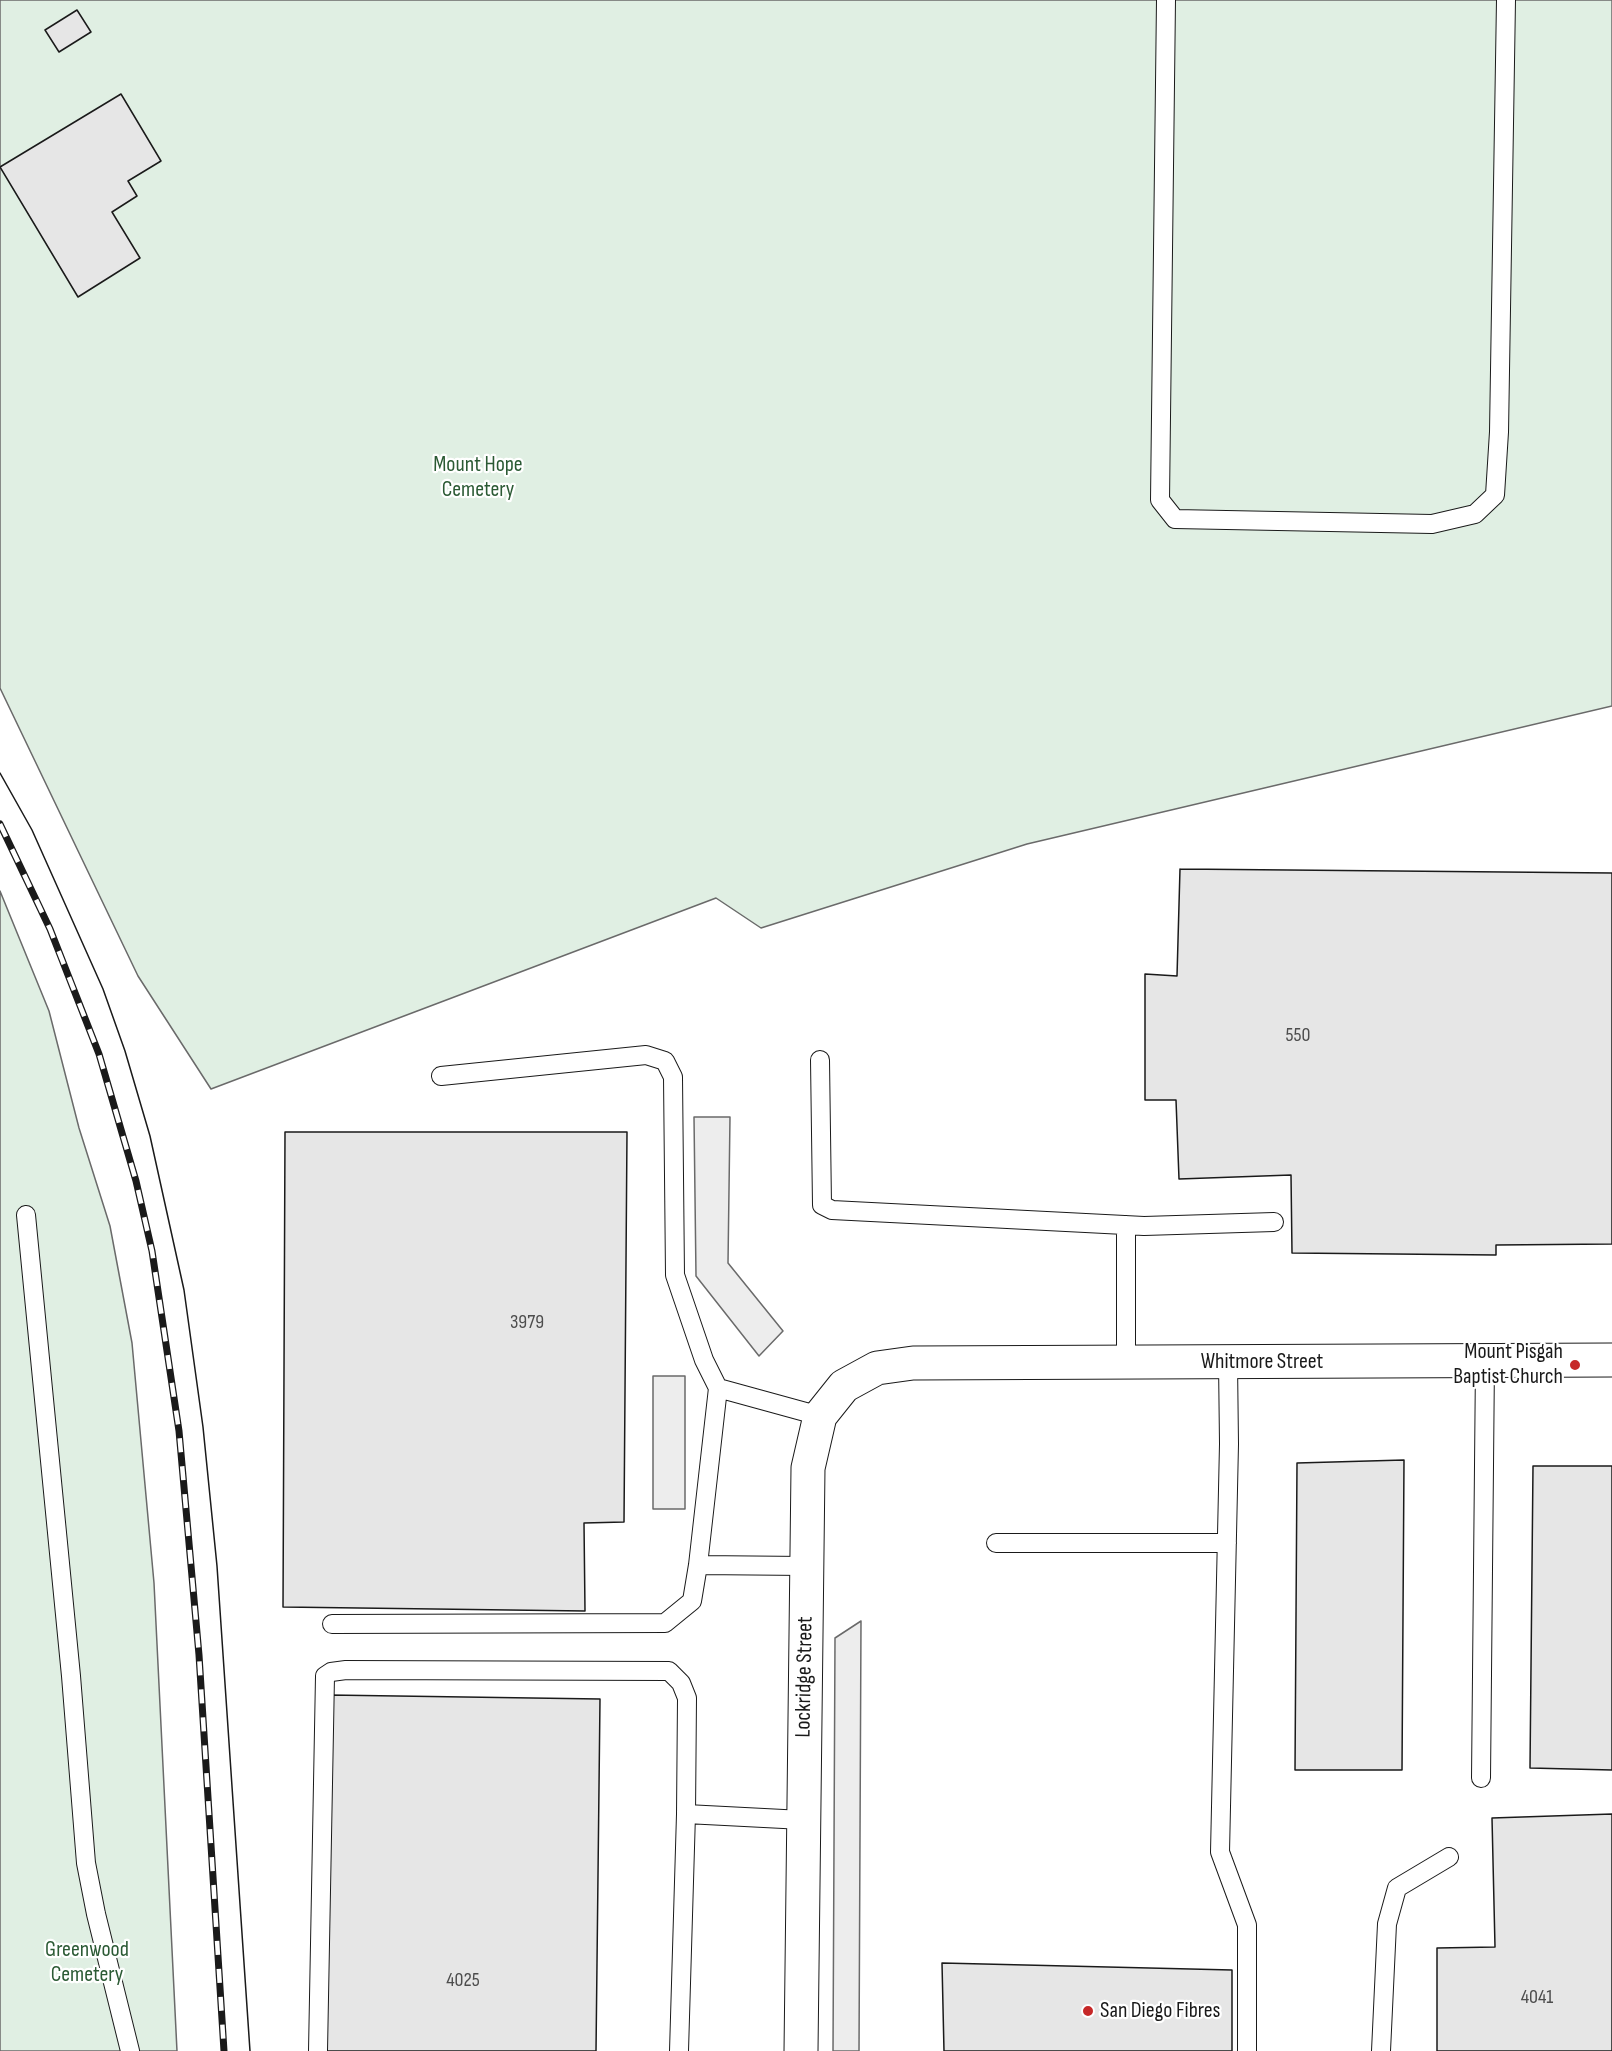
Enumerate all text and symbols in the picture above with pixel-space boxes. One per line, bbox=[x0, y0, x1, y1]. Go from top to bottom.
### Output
park label: Mount Hope Cemetery bbox=[433, 452, 523, 504]
house number: 550 bbox=[1286, 1024, 1310, 1048]
house number: 3979 bbox=[510, 1311, 544, 1335]
place label: Mount Pisgah Baptist Church bbox=[1453, 1339, 1563, 1390]
street label: Whitmore Street bbox=[1201, 1349, 1323, 1375]
marker: Mount Pisgah Baptist Church bbox=[1568, 1358, 1582, 1372]
street label: Lockridge Street bbox=[791, 1616, 819, 1738]
park label: Greenwood Cemetery bbox=[45, 1937, 129, 1988]
house number: 4025 bbox=[446, 1969, 480, 1993]
house number: 4041 bbox=[1521, 1986, 1553, 2010]
place label: San Diego Fibres bbox=[1100, 1998, 1220, 2024]
marker: San Diego Fibres bbox=[1081, 2004, 1095, 2018]

